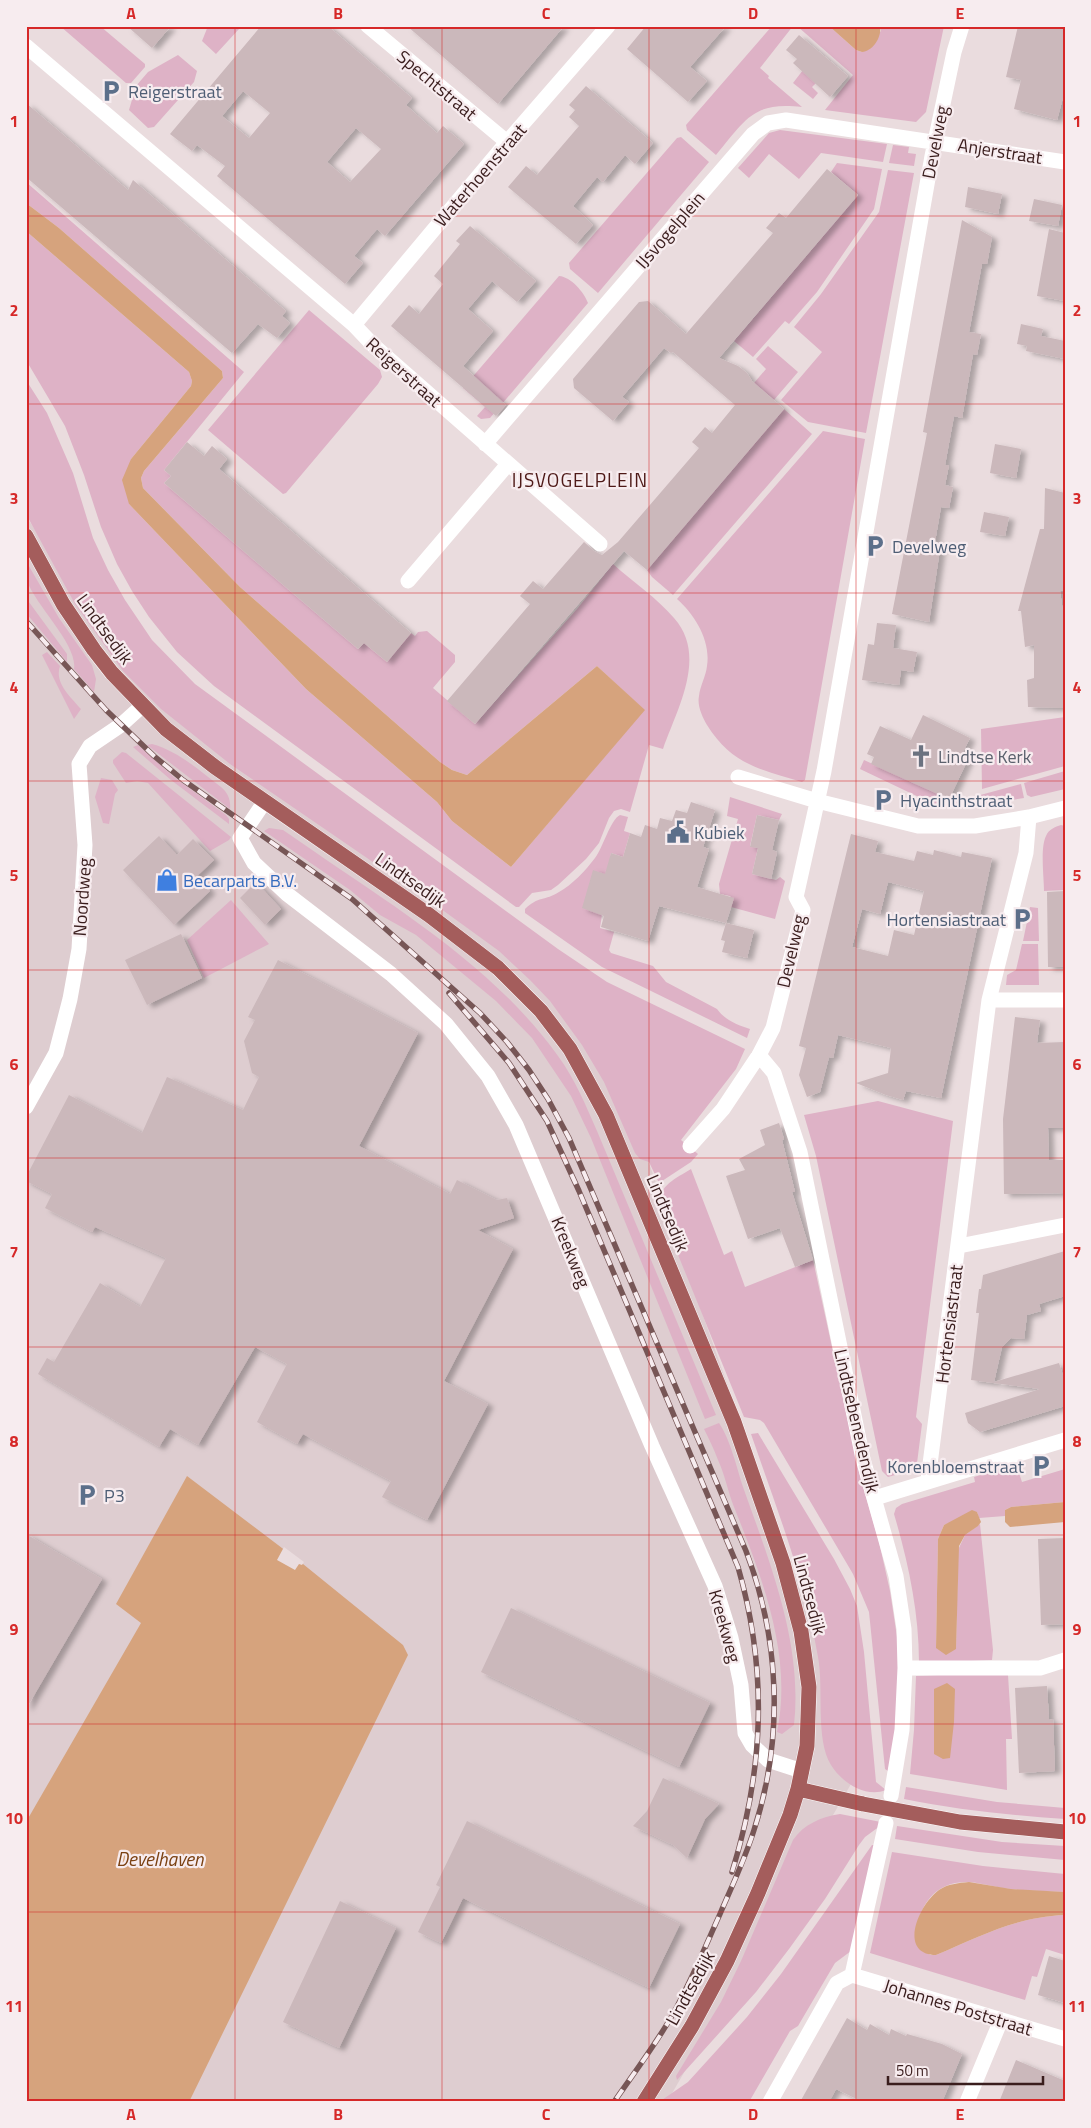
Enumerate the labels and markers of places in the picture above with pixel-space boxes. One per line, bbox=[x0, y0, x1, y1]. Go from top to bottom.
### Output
parking icon: Reigerstraat bbox=[98, 78, 124, 104]
place label: Reigerstraat bbox=[128, 78, 222, 105]
parking icon: Develweg bbox=[862, 533, 888, 559]
place label: Develweg bbox=[892, 533, 966, 560]
church icon: Lindtse Kerk bbox=[908, 743, 934, 769]
place label: Lindtse Kerk bbox=[938, 743, 1032, 770]
parking icon: Hyacinthstraat bbox=[870, 787, 896, 813]
place label: Hyacinthstraat bbox=[900, 787, 1013, 814]
public building icon: Kubiek bbox=[665, 819, 691, 845]
place label: Kubiek bbox=[694, 819, 745, 846]
shop icon: Becarparts B.V. bbox=[154, 867, 180, 893]
place label: Becarparts B.V. bbox=[183, 867, 297, 894]
place label: Hortensiastraat bbox=[887, 906, 1007, 933]
parking icon: Hortensiastraat bbox=[1009, 906, 1035, 932]
place label: Korenbloemstraat bbox=[887, 1453, 1025, 1480]
parking icon: Korenbloemstraat bbox=[1028, 1453, 1054, 1479]
parking icon: P3 bbox=[74, 1482, 100, 1508]
place label: P3 bbox=[104, 1482, 125, 1509]

